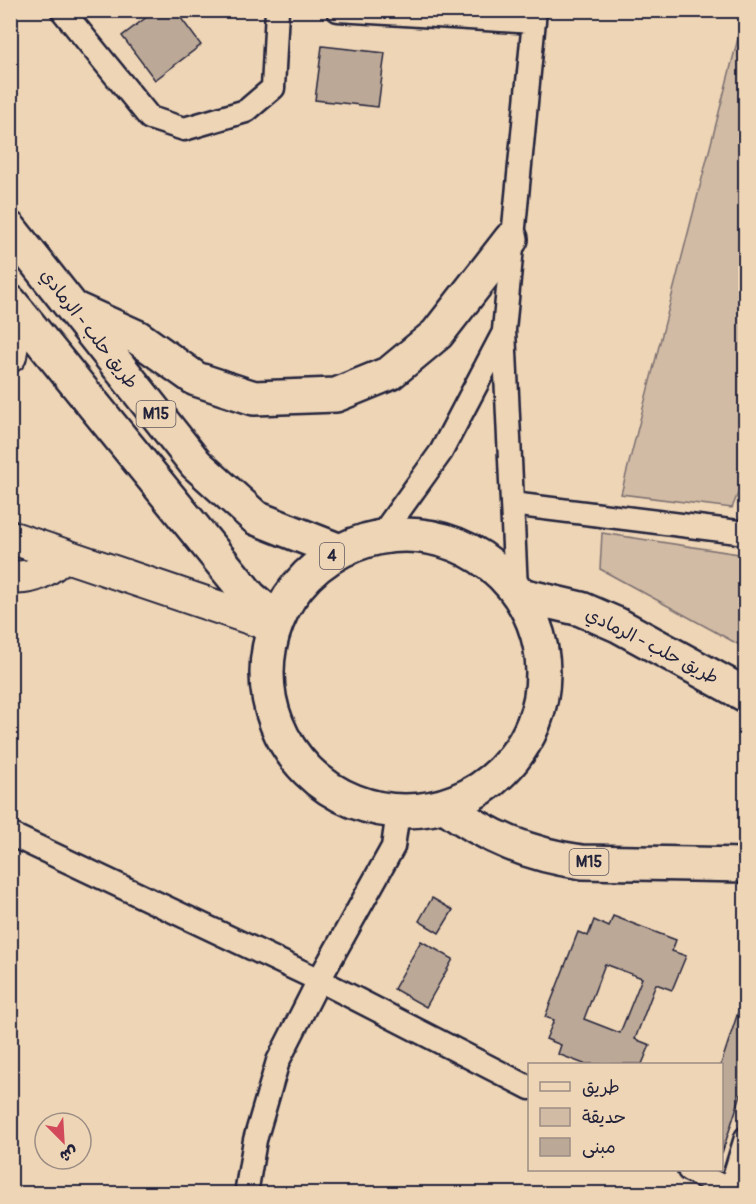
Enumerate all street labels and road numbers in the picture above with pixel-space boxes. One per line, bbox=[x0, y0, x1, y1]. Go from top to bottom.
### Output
street label: طريق حلب - الرمادي bbox=[34, 264, 143, 394]
road number: M15 bbox=[136, 401, 176, 427]
road number: 4 bbox=[320, 543, 344, 569]
street label: طريق حلب - الرمادي bbox=[581, 603, 722, 690]
road number: M15 bbox=[570, 849, 608, 875]

